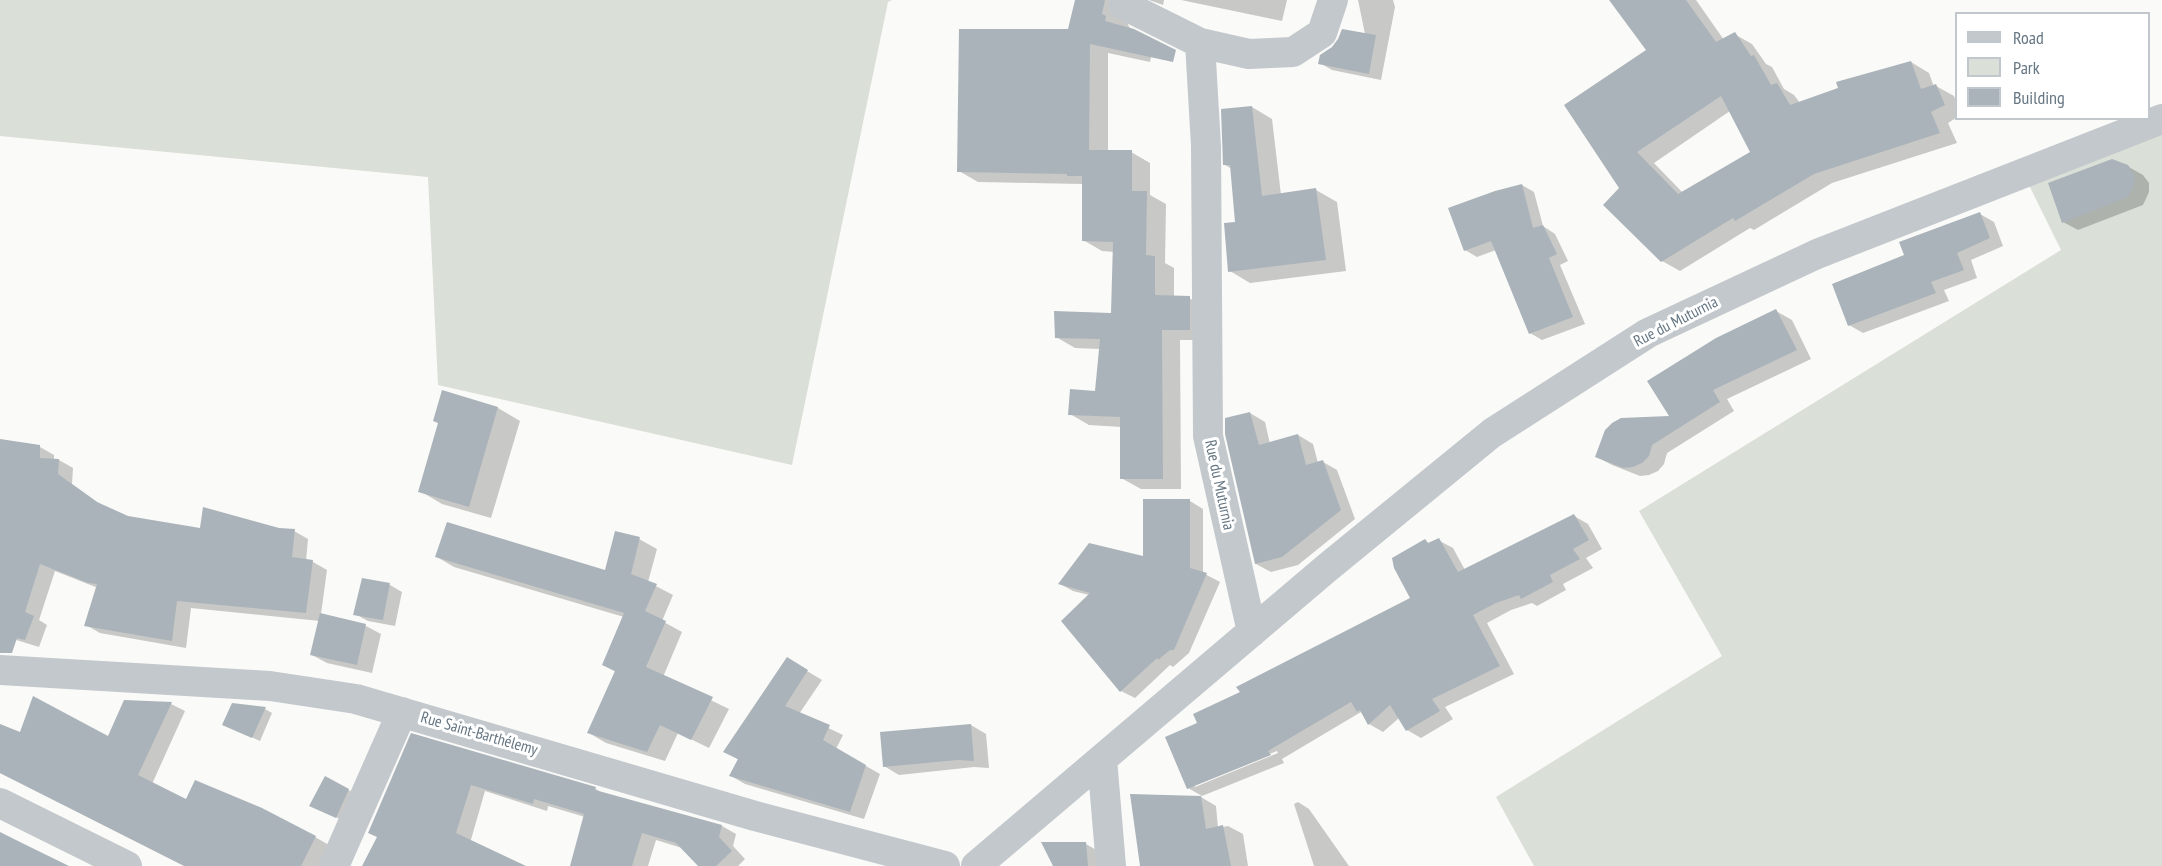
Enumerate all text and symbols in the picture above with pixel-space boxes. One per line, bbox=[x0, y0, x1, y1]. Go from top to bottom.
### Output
legend bbox=[1955, 12, 2150, 120]
text: Road bbox=[2013, 26, 2044, 49]
text: Park bbox=[2013, 56, 2040, 79]
text: Building bbox=[2013, 86, 2065, 109]
street label: Rue du Muturnia bbox=[1631, 293, 1721, 351]
street label: Rue du Muturnia bbox=[1200, 438, 1238, 532]
street label: Rue Saint-Barthélemy bbox=[418, 708, 540, 760]

